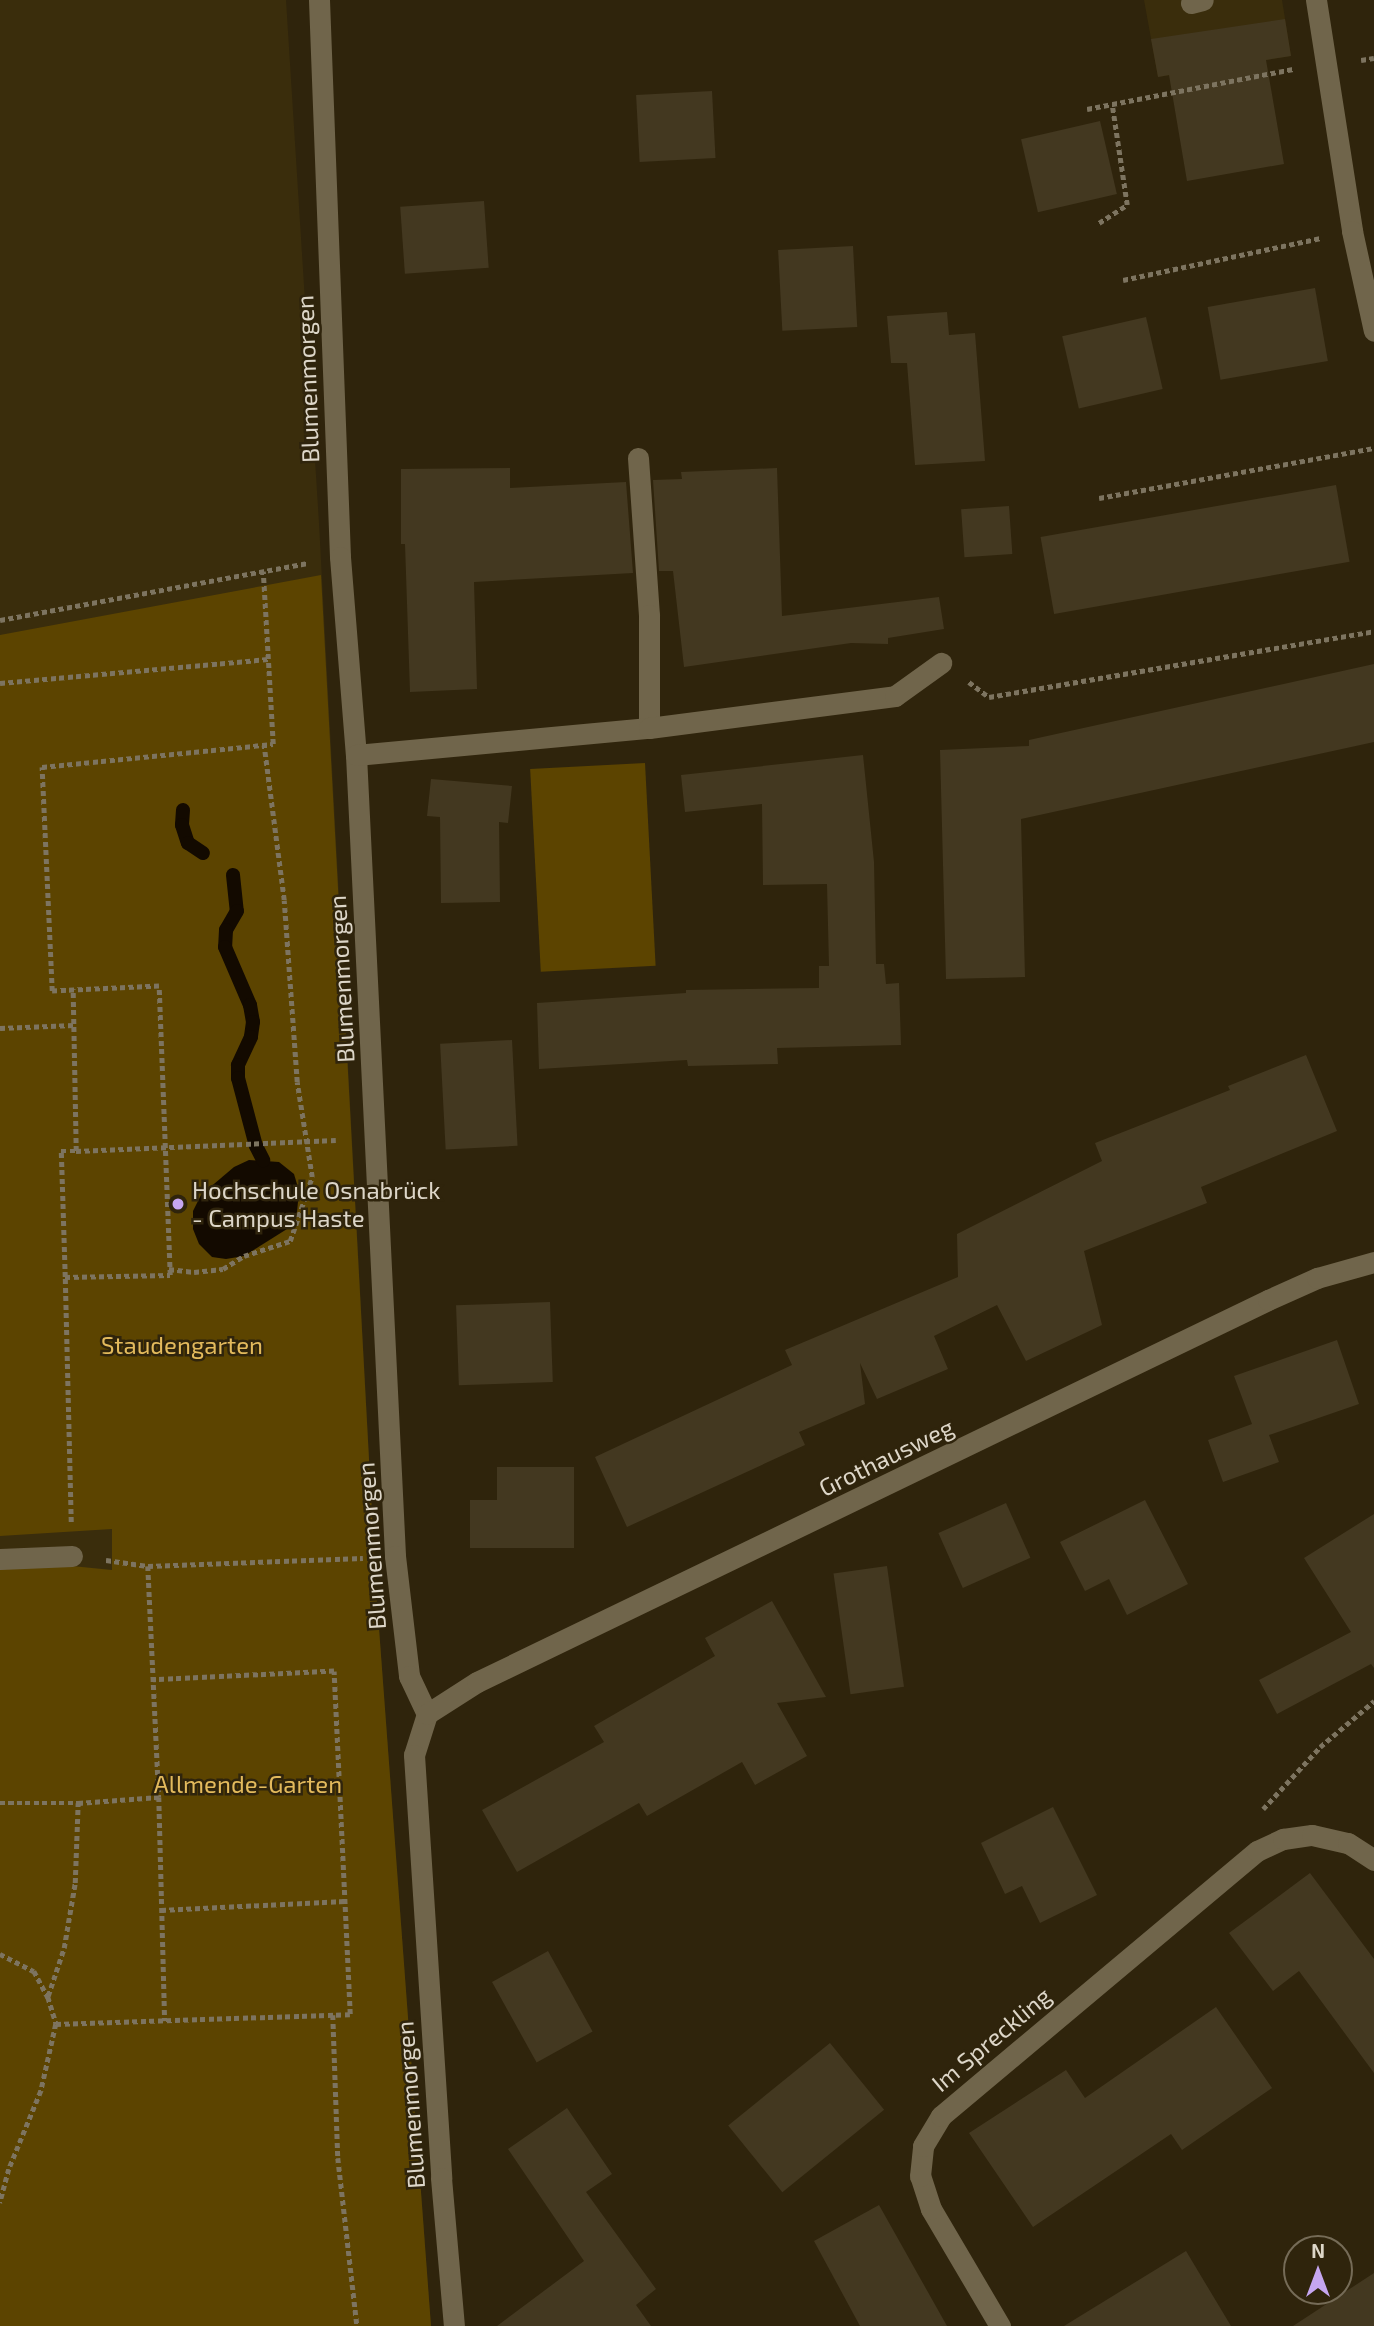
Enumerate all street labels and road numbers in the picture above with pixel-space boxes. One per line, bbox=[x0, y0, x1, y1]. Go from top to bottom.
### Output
street label: Blumenmorgen bbox=[290, 295, 324, 463]
street label: Blumenmorgen bbox=[322, 894, 360, 1064]
street label: Grothausweg bbox=[814, 1412, 958, 1502]
street label: Blumenmorgen bbox=[351, 1461, 391, 1631]
street label: Im Spreckling bbox=[926, 1981, 1056, 2097]
street label: Blumenmorgen bbox=[390, 2020, 430, 2190]

